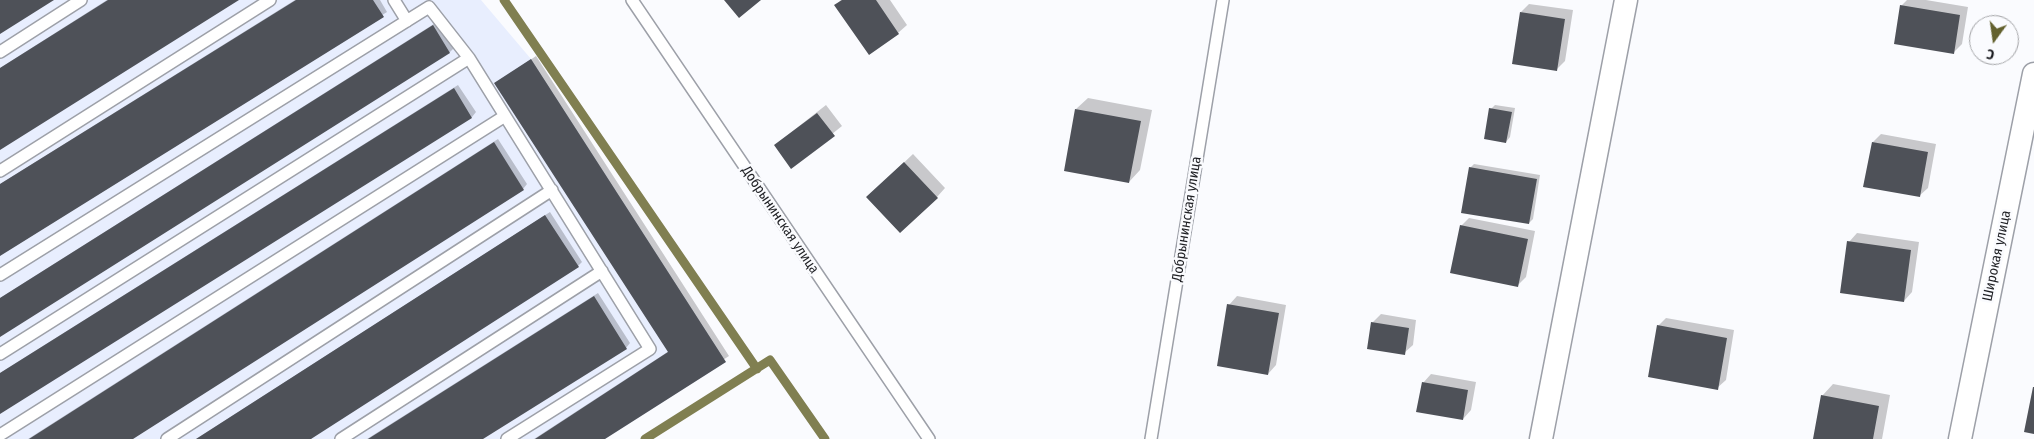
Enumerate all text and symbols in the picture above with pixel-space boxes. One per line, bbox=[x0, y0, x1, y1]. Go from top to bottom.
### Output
north arrow bbox=[1969, 15, 2019, 65]
text: С bbox=[1985, 45, 1996, 63]
street label: Добрынинская улица bbox=[1169, 155, 1205, 283]
street label: Добрынинская улица bbox=[738, 163, 822, 277]
street label: Широкая улица bbox=[1979, 209, 2015, 303]

